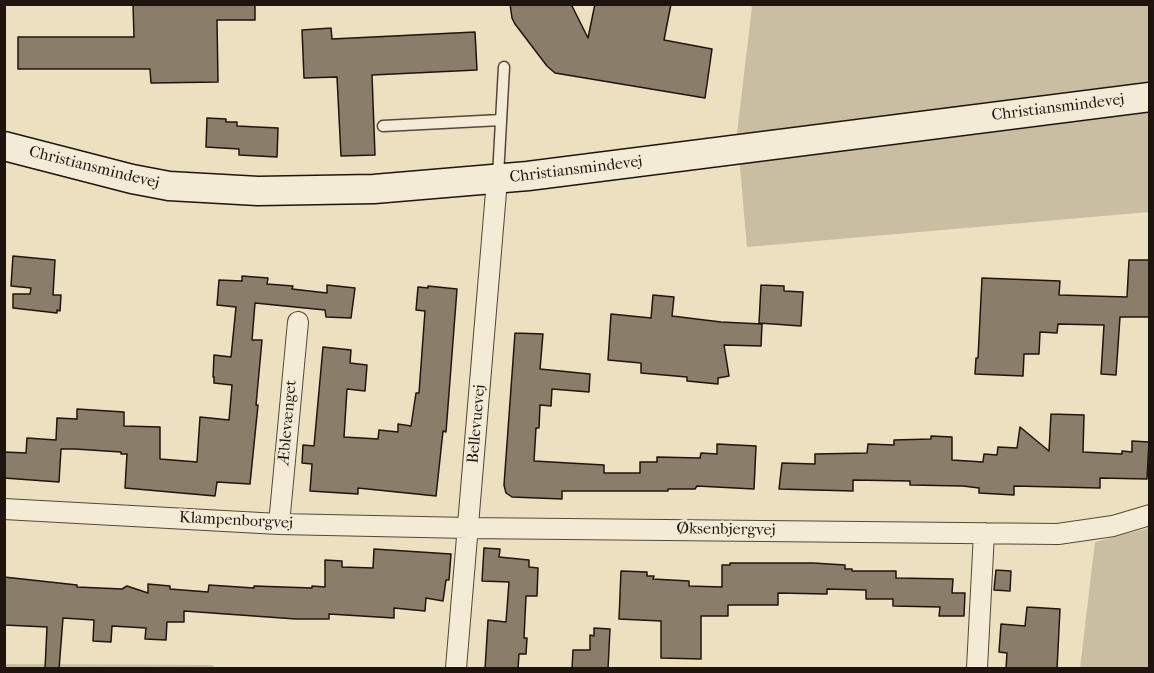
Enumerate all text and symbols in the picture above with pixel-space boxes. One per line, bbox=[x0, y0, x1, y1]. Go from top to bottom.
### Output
street label: Christiansmindevej bbox=[991, 90, 1125, 126]
street label: Christiansmindevej bbox=[27, 143, 161, 193]
street label: Christiansmindevej bbox=[509, 152, 643, 188]
street label: Æblevænget bbox=[275, 379, 301, 467]
street label: Bellevuevej bbox=[464, 384, 490, 464]
street label: Klampenborgvej bbox=[179, 508, 293, 534]
street label: Øksenbjergvej bbox=[676, 520, 776, 540]

